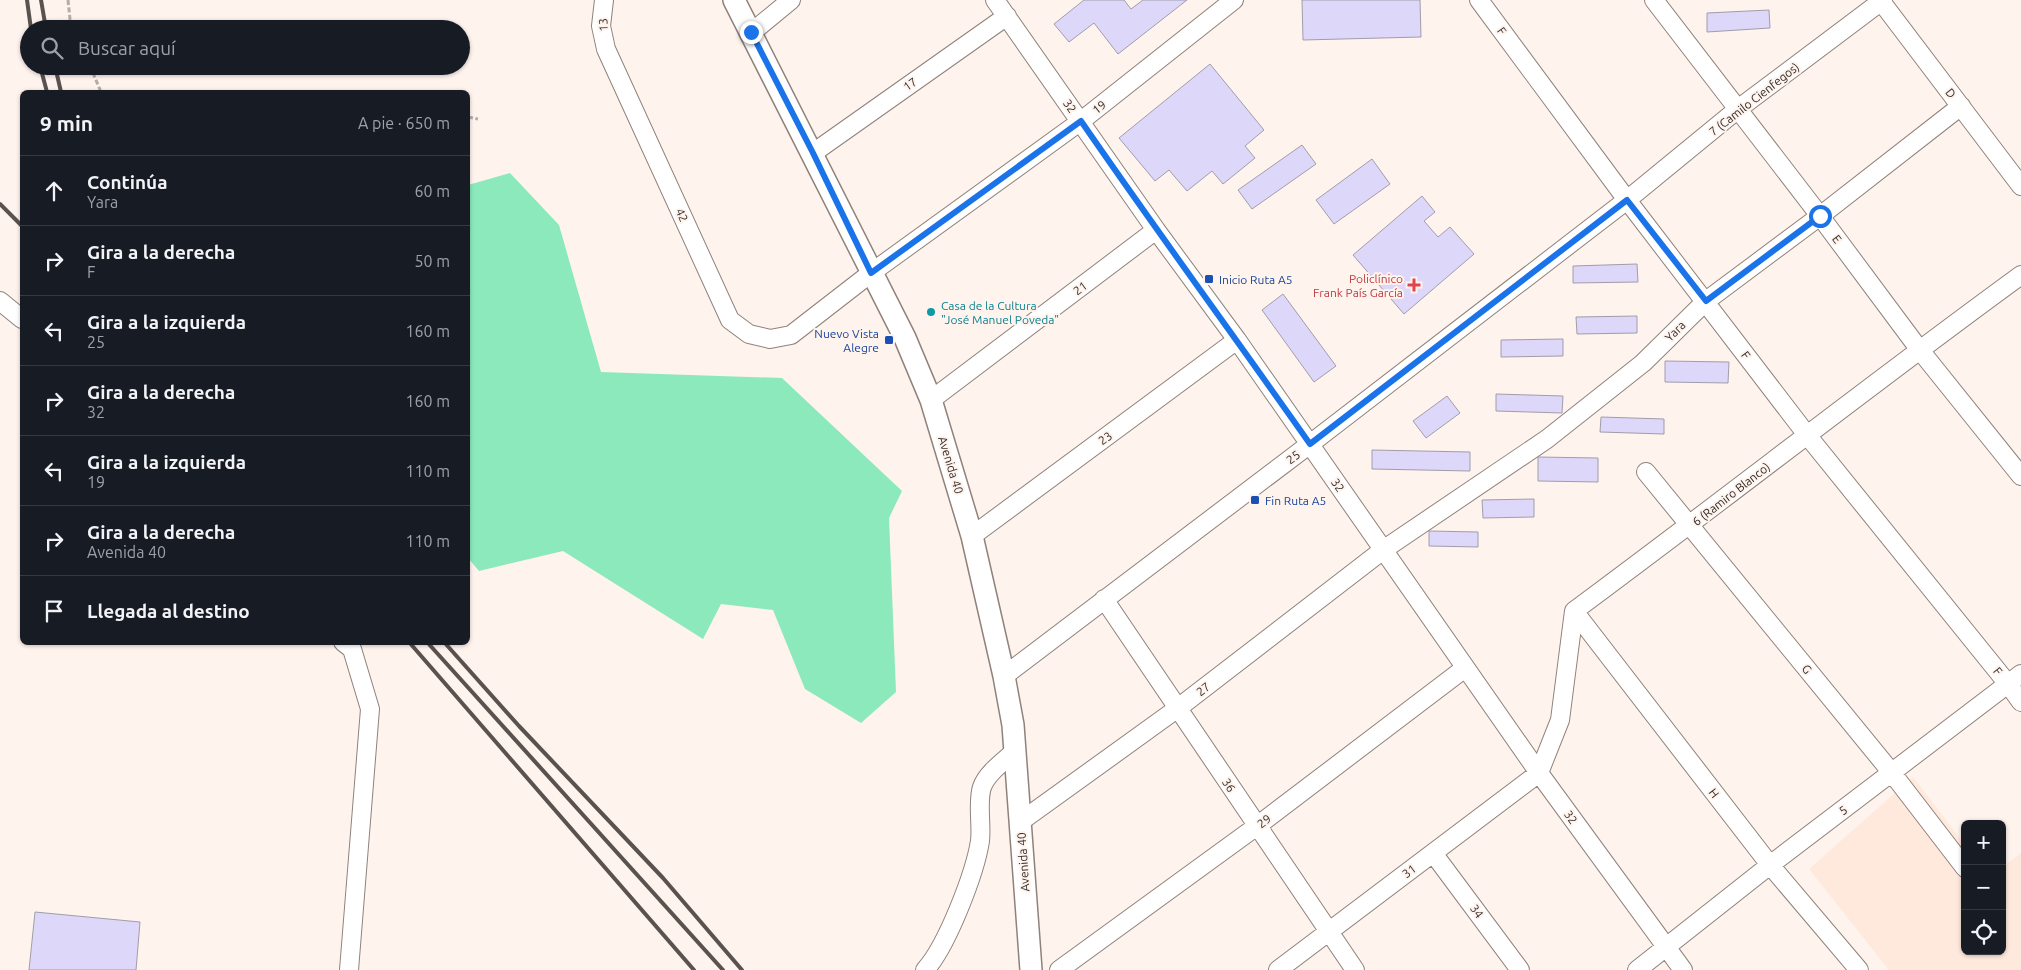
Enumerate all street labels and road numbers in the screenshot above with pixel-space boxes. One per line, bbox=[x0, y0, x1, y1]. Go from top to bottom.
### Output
street label: 13 bbox=[596, 18, 610, 32]
street label: F bbox=[1495, 25, 1509, 37]
street label: 7 (Camilo Cienfegos) bbox=[1706, 60, 1802, 139]
street label: 17 bbox=[901, 75, 919, 93]
street label: D bbox=[1943, 86, 1959, 100]
street label: 32 bbox=[1061, 97, 1079, 115]
street label: 19 bbox=[1090, 98, 1108, 116]
street label: 42 bbox=[673, 206, 691, 224]
street label: E bbox=[1830, 232, 1844, 246]
street label: 21 bbox=[1071, 279, 1089, 297]
street label: Yara bbox=[1662, 318, 1688, 344]
street label: F bbox=[1739, 349, 1753, 361]
street label: 23 bbox=[1096, 429, 1114, 447]
street label: Avenida 40 bbox=[936, 435, 966, 495]
street label: 25 bbox=[1284, 448, 1302, 466]
street label: 6 (Ramiro Blanco) bbox=[1690, 460, 1773, 529]
street label: 32 bbox=[1329, 476, 1347, 494]
street label: G bbox=[1799, 662, 1815, 676]
street label: F bbox=[1991, 664, 2005, 678]
street label: 27 bbox=[1194, 680, 1212, 698]
street label: 36 bbox=[1220, 776, 1238, 794]
street label: H bbox=[1706, 786, 1722, 800]
street label: 5 bbox=[1836, 803, 1850, 817]
street label: 32 bbox=[1562, 808, 1580, 826]
street label: 29 bbox=[1255, 812, 1273, 830]
street label: Avenida 40 bbox=[1014, 832, 1032, 892]
street label: 31 bbox=[1400, 862, 1418, 880]
street label: 34 bbox=[1468, 902, 1486, 920]

